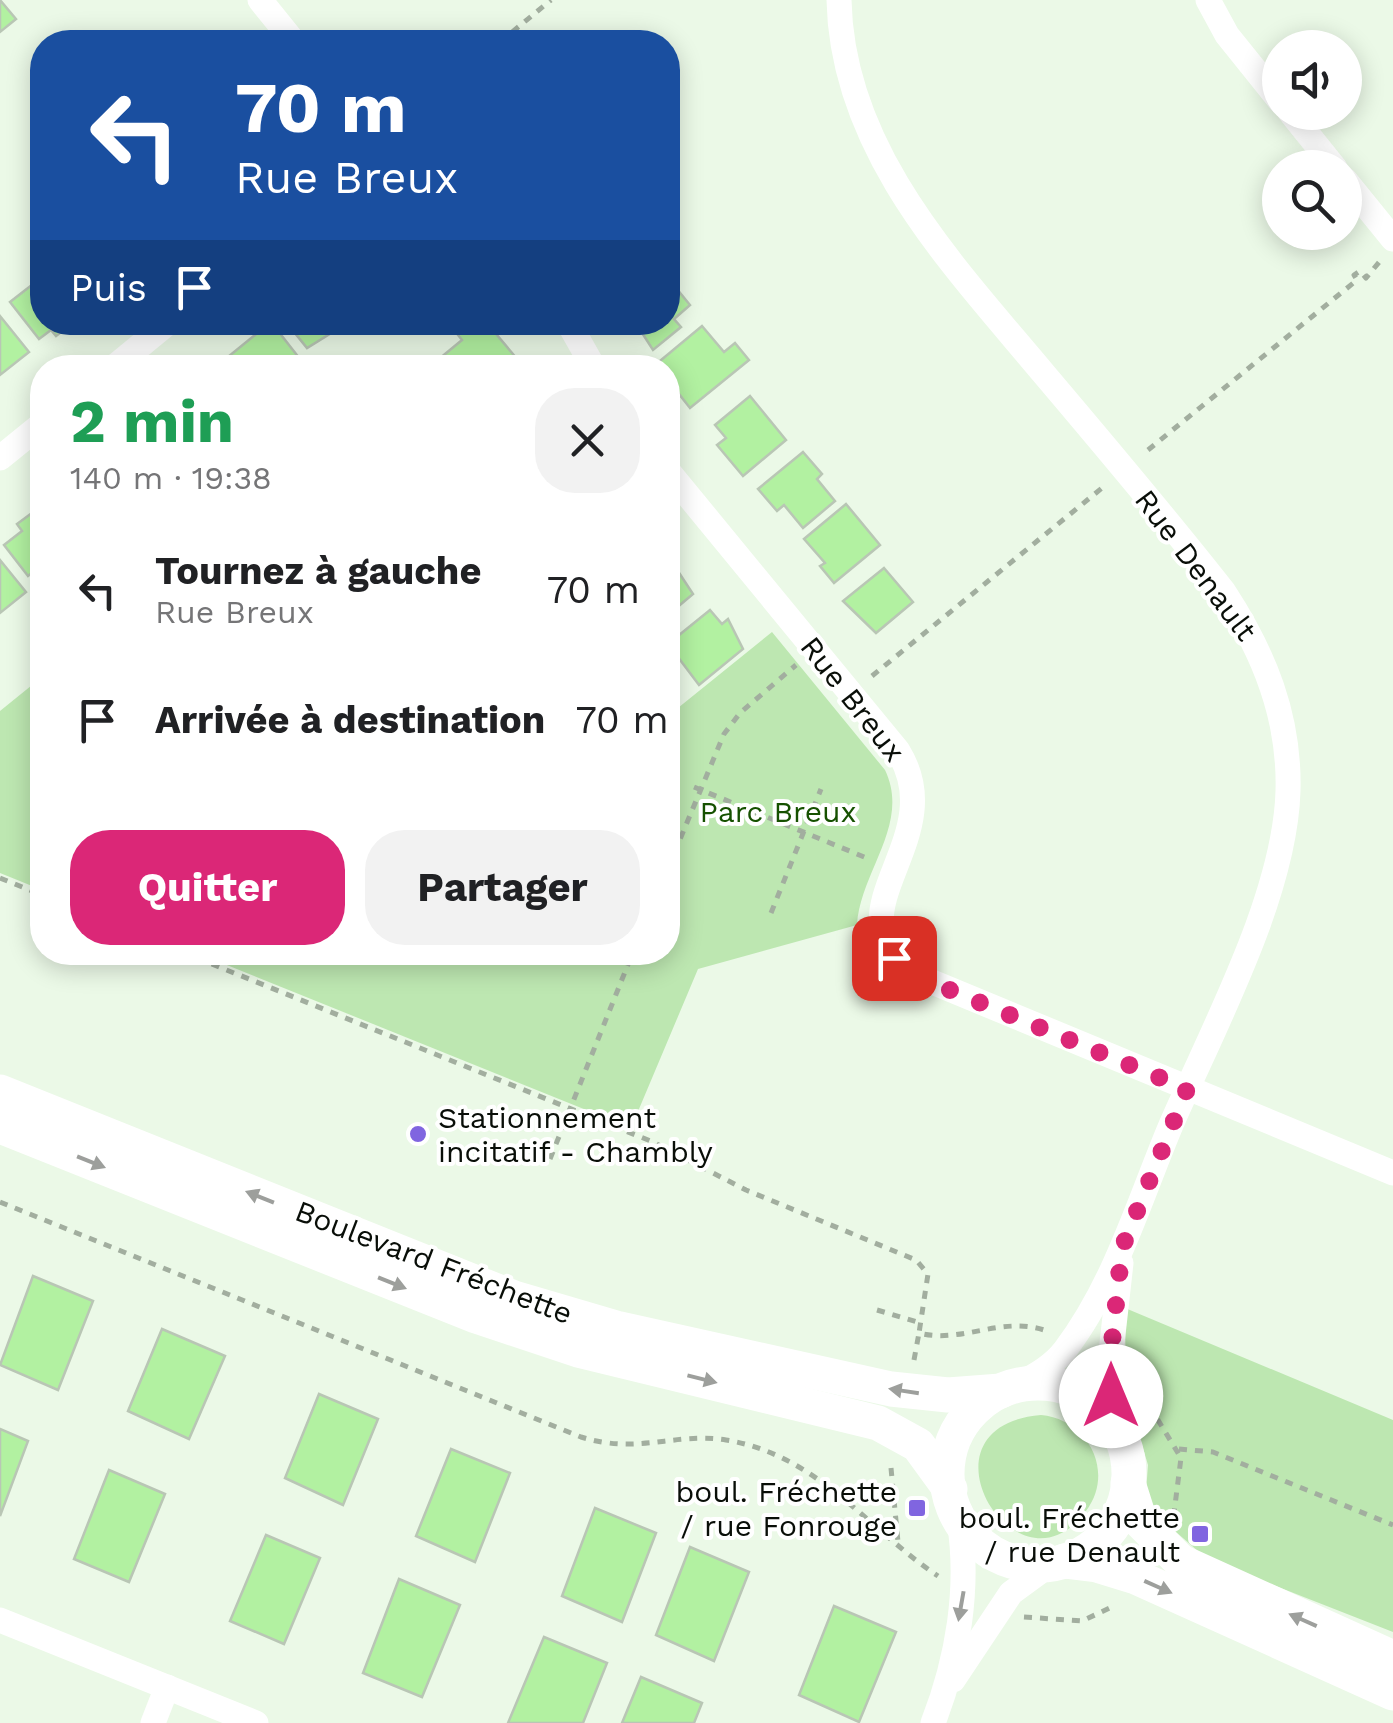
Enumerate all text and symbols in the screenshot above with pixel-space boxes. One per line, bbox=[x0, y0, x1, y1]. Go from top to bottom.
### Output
map controls bbox=[1262, 30, 1362, 250]
button: sound bbox=[1262, 30, 1362, 130]
text: 70 m bbox=[235, 67, 407, 149]
icon: left bbox=[70, 70, 200, 200]
button: search bbox=[1262, 150, 1362, 250]
text: Rue Breux bbox=[235, 151, 458, 204]
icon: arrive bbox=[167, 260, 222, 315]
text: Puis bbox=[70, 266, 147, 310]
text: 2 min bbox=[70, 386, 234, 457]
button: close bbox=[535, 388, 640, 493]
text: 140 m · 19:38 bbox=[70, 459, 272, 497]
street label: Rue Denault bbox=[1128, 483, 1264, 648]
text: Tournez à gauche bbox=[155, 549, 481, 593]
icon: left bbox=[70, 563, 125, 618]
text: 70 m bbox=[547, 568, 640, 612]
text: Rue Breux bbox=[155, 593, 314, 631]
street label: Rue Breux bbox=[793, 630, 913, 768]
icon: arrive bbox=[70, 693, 125, 748]
text: Arrivée à destination bbox=[155, 698, 545, 742]
text: 70 m bbox=[575, 698, 669, 742]
park label: Parc Breux bbox=[699, 794, 857, 829]
button: Quitter bbox=[70, 830, 345, 945]
button: Partager bbox=[365, 830, 640, 945]
pin bbox=[852, 916, 937, 1001]
icon: arrive bbox=[867, 931, 922, 986]
place label: Stationnement incitatif - Chambly bbox=[438, 1100, 713, 1169]
marker: Stationnement incitatif - Chambly bbox=[407, 1123, 429, 1145]
one-way arrow bbox=[76, 1155, 106, 1171]
one-way arrow bbox=[245, 1188, 275, 1204]
street label: Boulevard Fréchette bbox=[290, 1193, 578, 1331]
one-way arrow bbox=[378, 1275, 408, 1291]
position arrow bbox=[1059, 1344, 1163, 1448]
one-way arrow bbox=[687, 1372, 718, 1387]
one-way arrow bbox=[888, 1383, 920, 1399]
place label: boul. Fréchette / rue Fonrouge bbox=[675, 1474, 897, 1543]
marker: boul. Fréchette / rue Fonrouge bbox=[906, 1497, 928, 1519]
place label: boul. Fréchette / rue Denault bbox=[958, 1500, 1180, 1569]
marker: boul. Fréchette / rue Denault bbox=[1189, 1523, 1211, 1545]
one-way arrow bbox=[1143, 1579, 1173, 1595]
one-way arrow bbox=[953, 1591, 968, 1623]
one-way arrow bbox=[1288, 1612, 1318, 1628]

